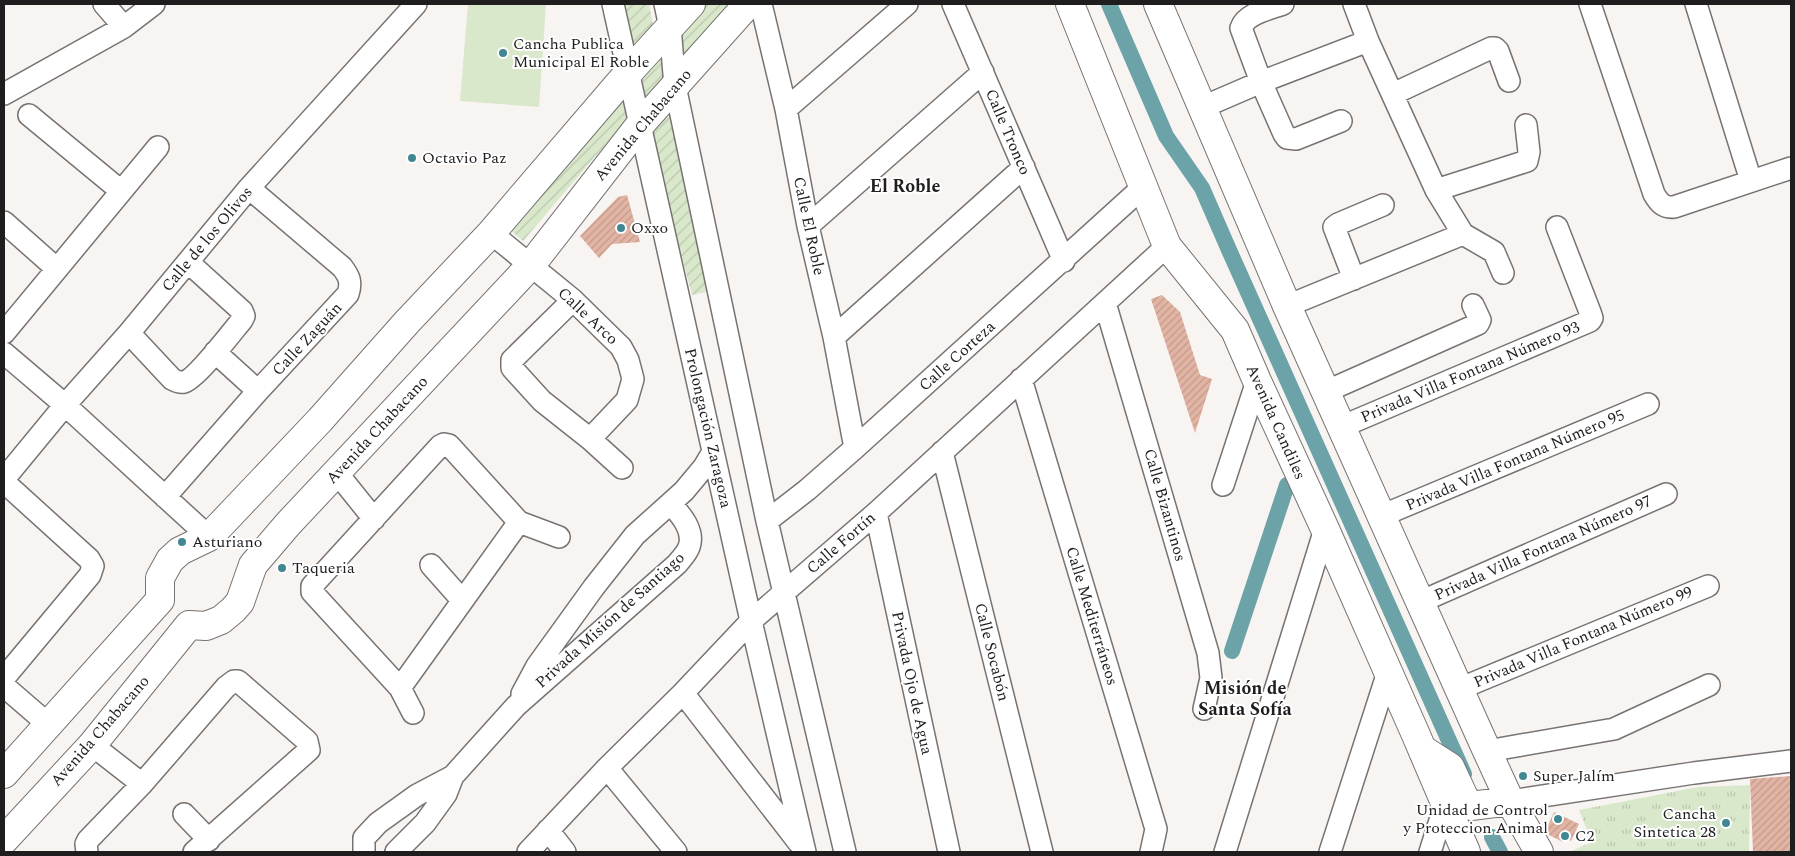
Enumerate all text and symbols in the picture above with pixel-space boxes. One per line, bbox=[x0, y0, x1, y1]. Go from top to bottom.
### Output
place label: Cancha Publica Municipal El Roble bbox=[513, 32, 650, 74]
marker: Cancha Publica Municipal El Roble bbox=[497, 47, 509, 59]
street label: Avenida Chabacano bbox=[589, 63, 697, 187]
street label: Calle Tronco bbox=[979, 85, 1037, 179]
place label: Octavio Paz bbox=[422, 146, 507, 170]
marker: Octavio Paz bbox=[406, 152, 418, 164]
district label: El Roble bbox=[870, 173, 940, 200]
street label: Calle El Roble bbox=[787, 174, 831, 278]
street label: Calle de los Olivos bbox=[156, 181, 258, 297]
place label: Oxxo bbox=[631, 216, 668, 240]
marker: Oxxo bbox=[615, 222, 627, 234]
street label: Calle Arco bbox=[552, 282, 624, 350]
street label: Calle Zaguán bbox=[266, 297, 348, 381]
street label: Calle Corteza bbox=[913, 315, 1001, 397]
street label: Privada Villa Fontana Número 93 bbox=[1357, 315, 1583, 429]
street label: Prolongación Zaragoza bbox=[678, 346, 738, 511]
street label: Avenida Candiles bbox=[1240, 361, 1312, 483]
street label: Avenida Chabacano bbox=[320, 370, 434, 490]
street label: Privada Villa Fontana Número 95 bbox=[1402, 403, 1628, 517]
street label: Calle Bizantinos bbox=[1137, 446, 1193, 564]
street label: Privada Villa Fontana Número 97 bbox=[1430, 489, 1656, 607]
street label: Calle Fortín bbox=[801, 506, 881, 580]
place label: Asturiano bbox=[192, 530, 262, 554]
marker: Asturiano bbox=[176, 536, 188, 548]
street label: Calle Mediterráneos bbox=[1059, 544, 1125, 688]
street label: Privada Misión de Santiago bbox=[530, 546, 690, 694]
place label: Taqueria bbox=[292, 556, 355, 580]
marker: Taqueria bbox=[276, 562, 288, 574]
street label: Privada Villa Fontana Número 99 bbox=[1470, 580, 1696, 694]
street label: Calle Socabón bbox=[968, 600, 1016, 704]
street label: Privada Ojo de Agua bbox=[885, 609, 939, 757]
street label: Avenida Chabacano bbox=[45, 670, 155, 792]
district label: Misión de Santa Sofía bbox=[1198, 675, 1293, 723]
place label: Super Jalím bbox=[1533, 764, 1615, 788]
marker: Super Jalím bbox=[1517, 770, 1529, 782]
place label: Unidad de Control y Proteccion Animal bbox=[1402, 798, 1548, 840]
place label: Cancha Sintetica 28 bbox=[1634, 802, 1716, 844]
marker: Unidad de Control y Proteccion Animal bbox=[1552, 813, 1564, 825]
marker: Cancha Sintetica 28 bbox=[1720, 817, 1732, 829]
place label: C2 bbox=[1575, 824, 1595, 848]
marker: C2 bbox=[1559, 830, 1571, 842]

